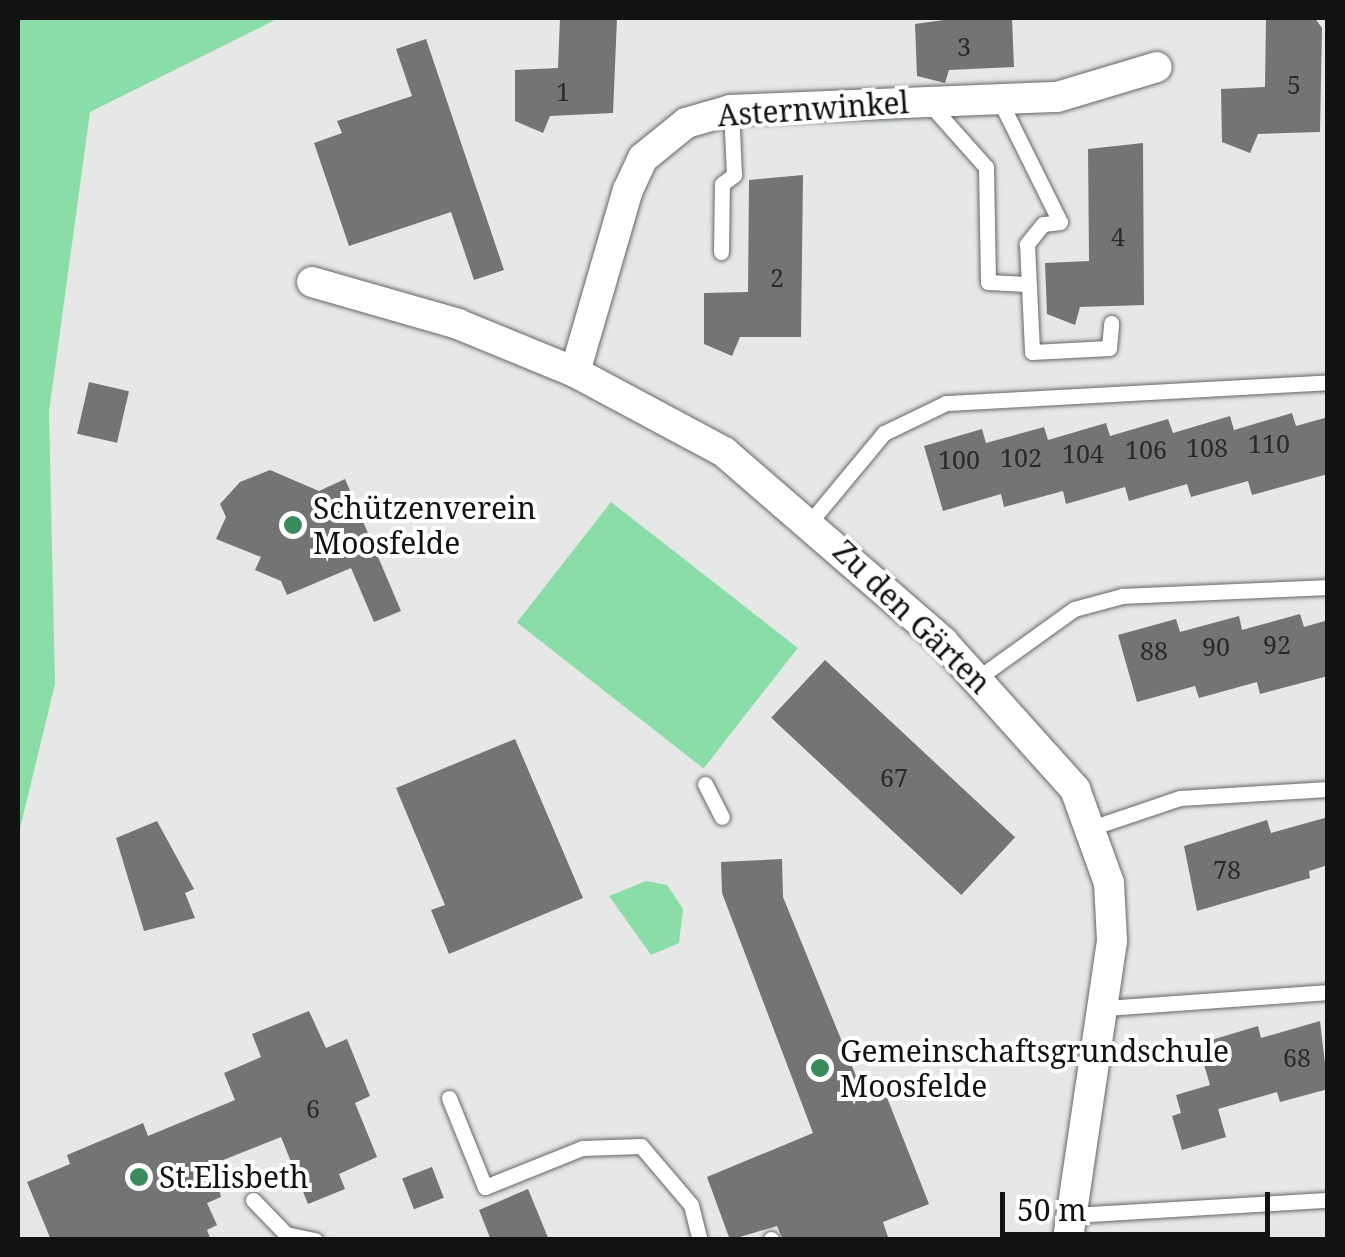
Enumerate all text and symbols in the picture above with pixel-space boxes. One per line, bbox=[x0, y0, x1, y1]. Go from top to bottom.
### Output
house number: 3 bbox=[957, 31, 971, 61]
house number: 5 bbox=[1287, 69, 1301, 99]
house number: 1 bbox=[556, 76, 570, 106]
street label: Asternwinkel bbox=[716, 84, 910, 134]
house number: 4 bbox=[1111, 221, 1125, 251]
house number: 2 bbox=[770, 262, 784, 292]
house number: 110 bbox=[1248, 428, 1290, 458]
house number: 108 bbox=[1186, 432, 1228, 462]
house number: 106 bbox=[1125, 434, 1167, 464]
house number: 104 bbox=[1062, 438, 1104, 468]
house number: 102 bbox=[1000, 442, 1042, 472]
house number: 100 bbox=[938, 444, 980, 474]
place label: Schützenverein Moosfelde bbox=[313, 490, 536, 560]
marker: Schützenverein Moosfelde bbox=[282, 514, 304, 536]
street label: Zu den Gärten bbox=[826, 533, 998, 701]
house number: 92 bbox=[1263, 629, 1291, 659]
house number: 90 bbox=[1202, 631, 1230, 661]
house number: 88 bbox=[1140, 635, 1168, 665]
house number: 67 bbox=[880, 762, 908, 792]
house number: 78 bbox=[1213, 854, 1241, 884]
place label: Gemeinschaftsgrundschule Moosfelde bbox=[840, 1033, 1229, 1104]
house number: 68 bbox=[1283, 1042, 1311, 1072]
marker: Gemeinschaftsgrundschule Moosfelde bbox=[809, 1057, 831, 1079]
house number: 6 bbox=[306, 1093, 320, 1123]
place label: St.Elisbeth bbox=[159, 1159, 309, 1195]
marker: St.Elisbeth bbox=[128, 1166, 150, 1188]
scale bar bbox=[1005, 1172, 1275, 1234]
text: 50 m bbox=[1017, 1189, 1087, 1230]

